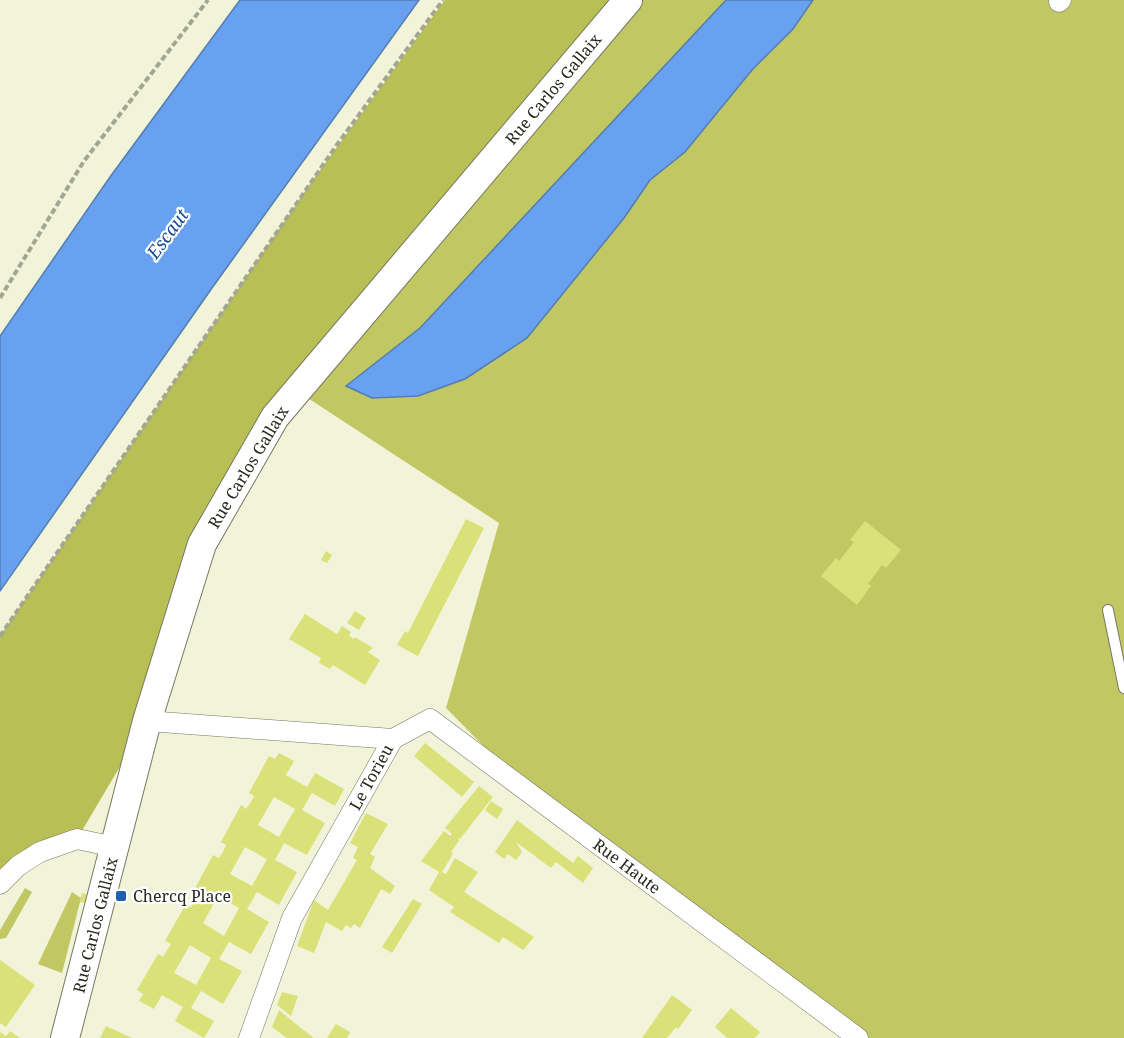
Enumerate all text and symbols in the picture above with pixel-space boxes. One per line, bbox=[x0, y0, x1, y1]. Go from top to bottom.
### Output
street label: Rue Carlos Gallaix bbox=[500, 28, 607, 149]
water label: Escaut bbox=[140, 203, 194, 264]
street label: Rue Carlos Gallaix bbox=[203, 401, 294, 532]
street label: Le Torieu bbox=[344, 740, 398, 814]
street label: Rue Haute bbox=[589, 833, 665, 899]
street label: Rue Carlos Gallaix bbox=[68, 854, 123, 995]
place label: Chercq Place bbox=[133, 885, 231, 907]
marker: Chercq Place bbox=[114, 889, 128, 903]

